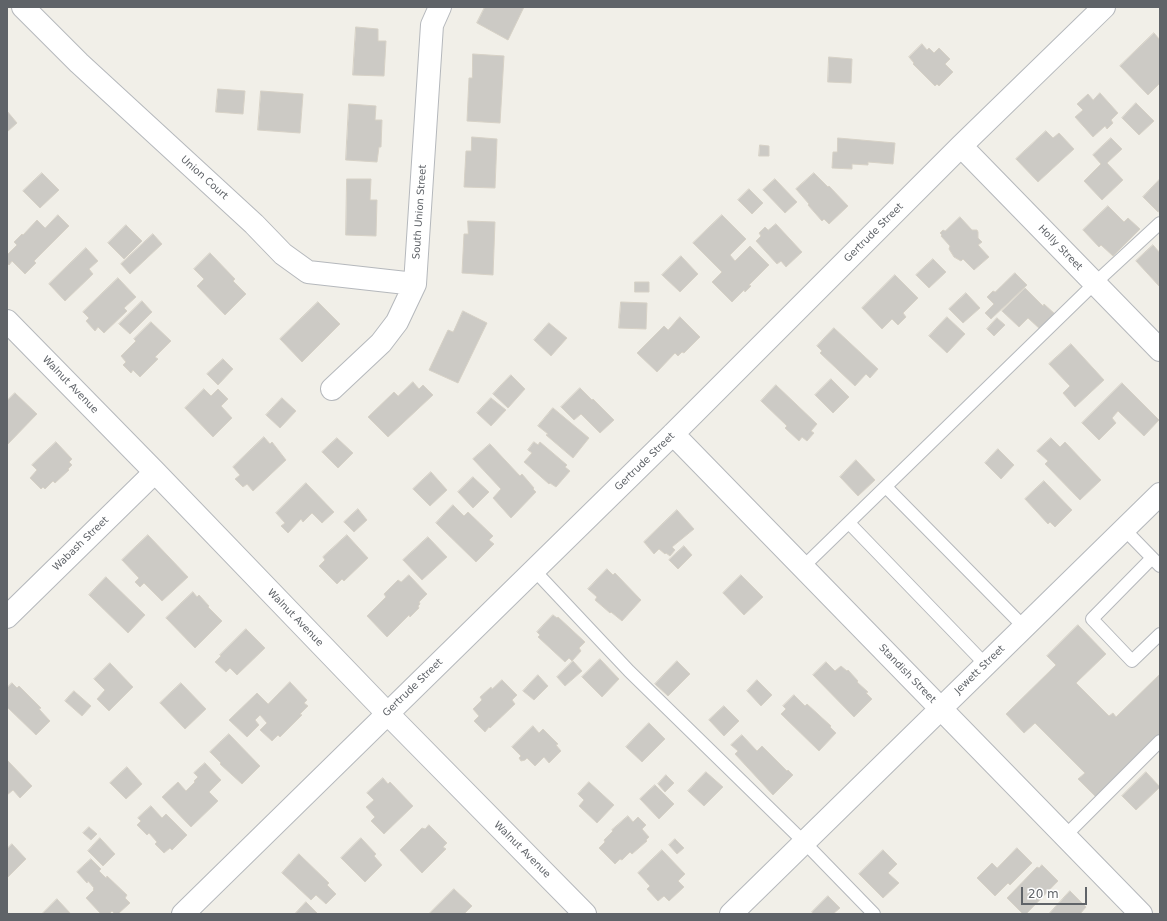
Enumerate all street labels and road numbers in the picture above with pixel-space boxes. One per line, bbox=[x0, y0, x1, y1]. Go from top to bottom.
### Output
street label: Union Court bbox=[178, 154, 230, 202]
street label: South Union Street bbox=[411, 164, 429, 260]
street label: Gertrude Street bbox=[842, 201, 906, 265]
street label: Holly Street bbox=[1035, 223, 1085, 273]
street label: Walnut Avenue bbox=[40, 354, 100, 416]
street label: Gertrude Street bbox=[613, 430, 677, 494]
street label: Wabash Street bbox=[51, 514, 111, 574]
street label: Walnut Avenue bbox=[265, 587, 325, 649]
street label: Standish Street bbox=[876, 642, 938, 706]
street label: Jewett Street bbox=[953, 643, 1007, 697]
street label: Gertrude Street bbox=[381, 656, 445, 720]
street label: Walnut Avenue bbox=[491, 819, 553, 881]

